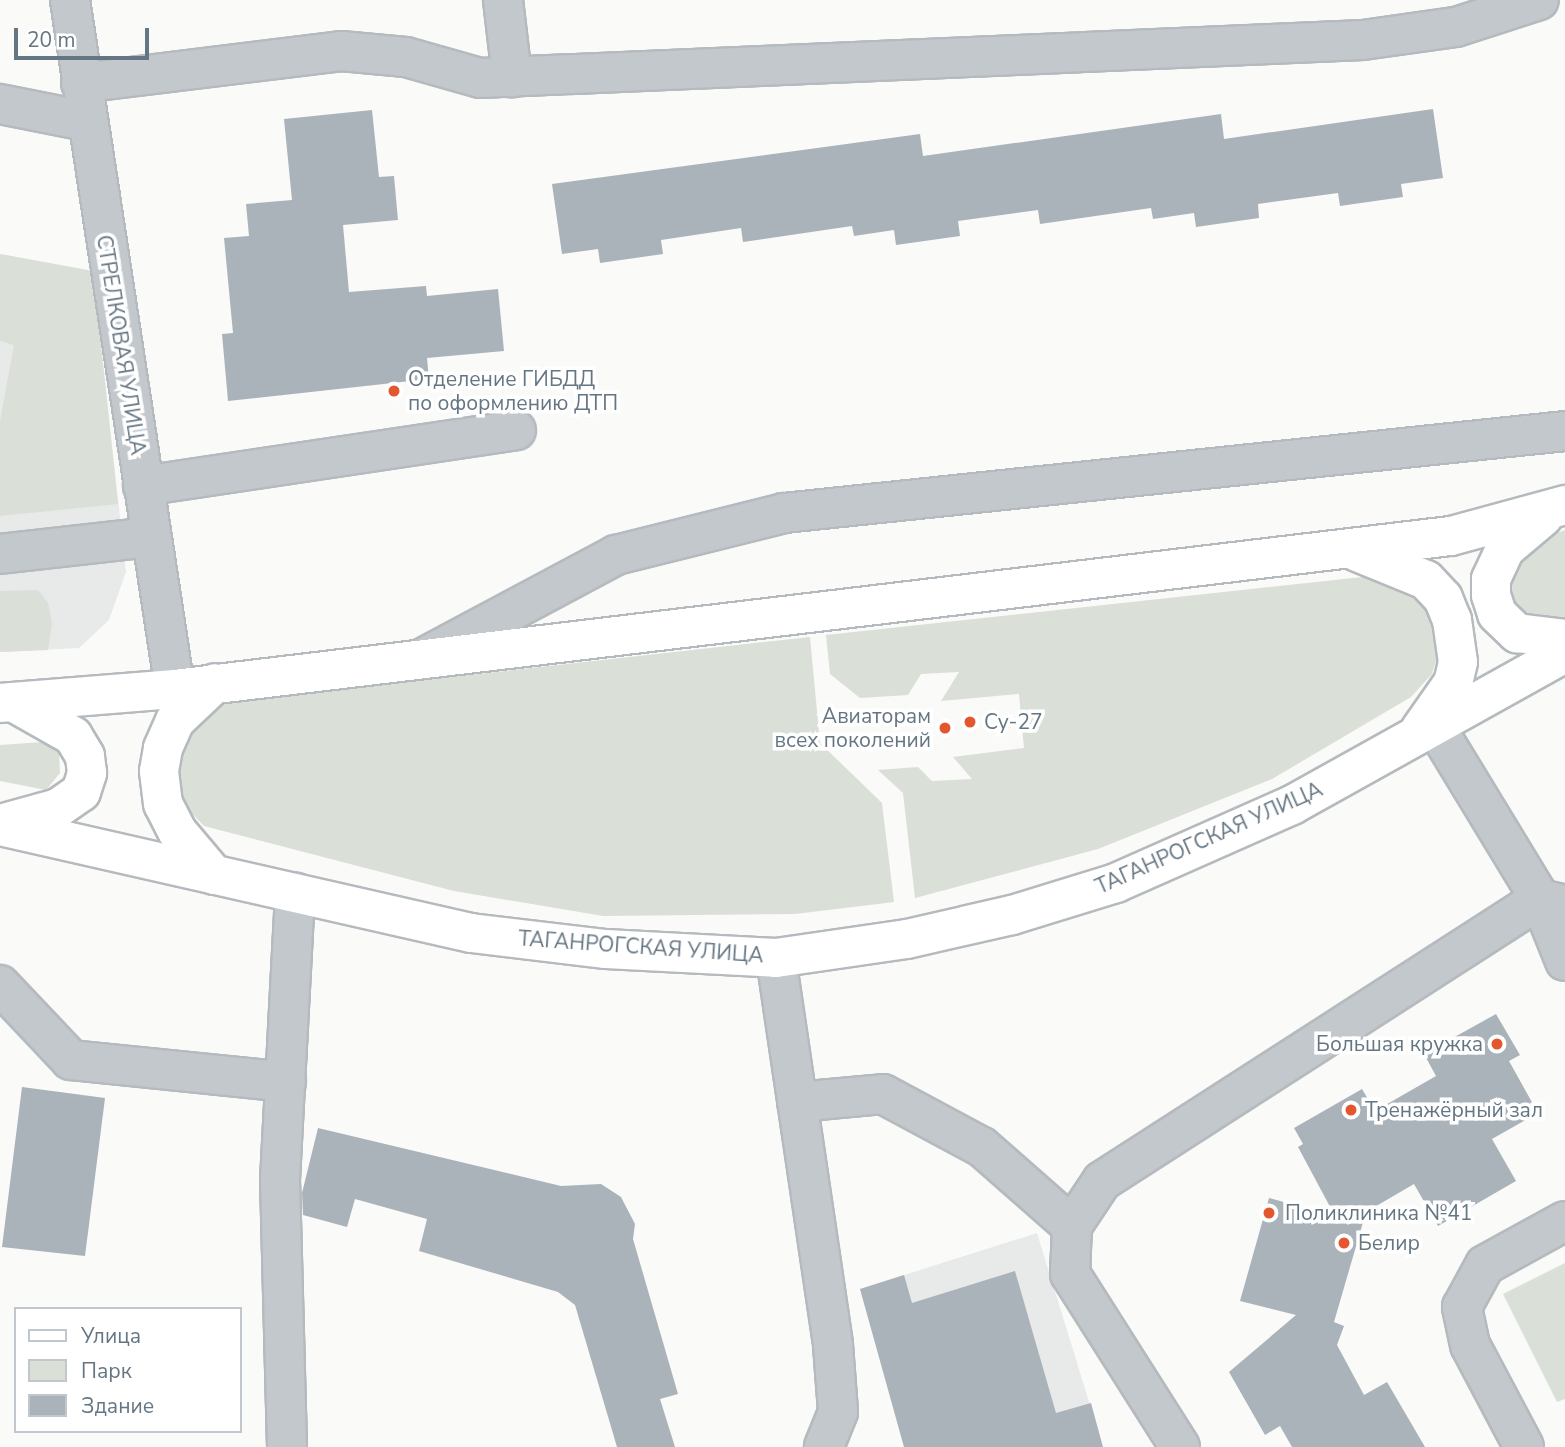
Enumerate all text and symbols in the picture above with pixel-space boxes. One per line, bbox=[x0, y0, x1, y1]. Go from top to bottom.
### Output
scale bar bbox=[18, 14, 152, 58]
text: 20 m bbox=[27, 26, 76, 54]
street label: СТРЕЛКОВАЯ УЛИЦА bbox=[91, 233, 151, 457]
place label: Отделение ГИБДД по оформлению ДТП bbox=[408, 366, 618, 416]
marker: Отделение ГИБДД по оформлению ДТП bbox=[386, 383, 402, 399]
place label: Авиаторам всех поколений bbox=[775, 703, 931, 753]
place label: Су-27 bbox=[984, 709, 1043, 735]
marker: Су-27 bbox=[962, 714, 978, 730]
marker: Авиаторам всех поколений bbox=[937, 720, 953, 736]
street label: ТАГАНРОГСКАЯ УЛИЦА bbox=[1092, 776, 1326, 900]
street label: ТАГАНРОГСКАЯ УЛИЦА bbox=[517, 926, 765, 968]
place label: Большая кружка bbox=[1316, 1031, 1483, 1057]
marker: Большая кружка bbox=[1489, 1036, 1505, 1052]
place label: Тренажёрный зал bbox=[1365, 1097, 1543, 1123]
marker: Тренажёрный зал bbox=[1343, 1102, 1359, 1118]
place label: Поликлиника №41 bbox=[1285, 1200, 1472, 1226]
marker: Поликлиника №41 bbox=[1259, 1203, 1279, 1223]
place label: Белир bbox=[1358, 1230, 1420, 1256]
marker: Белир bbox=[1336, 1235, 1352, 1251]
legend bbox=[14, 1307, 242, 1433]
text: Улица bbox=[81, 1322, 141, 1350]
text: Парк bbox=[81, 1357, 132, 1385]
text: Здание bbox=[81, 1392, 154, 1420]

